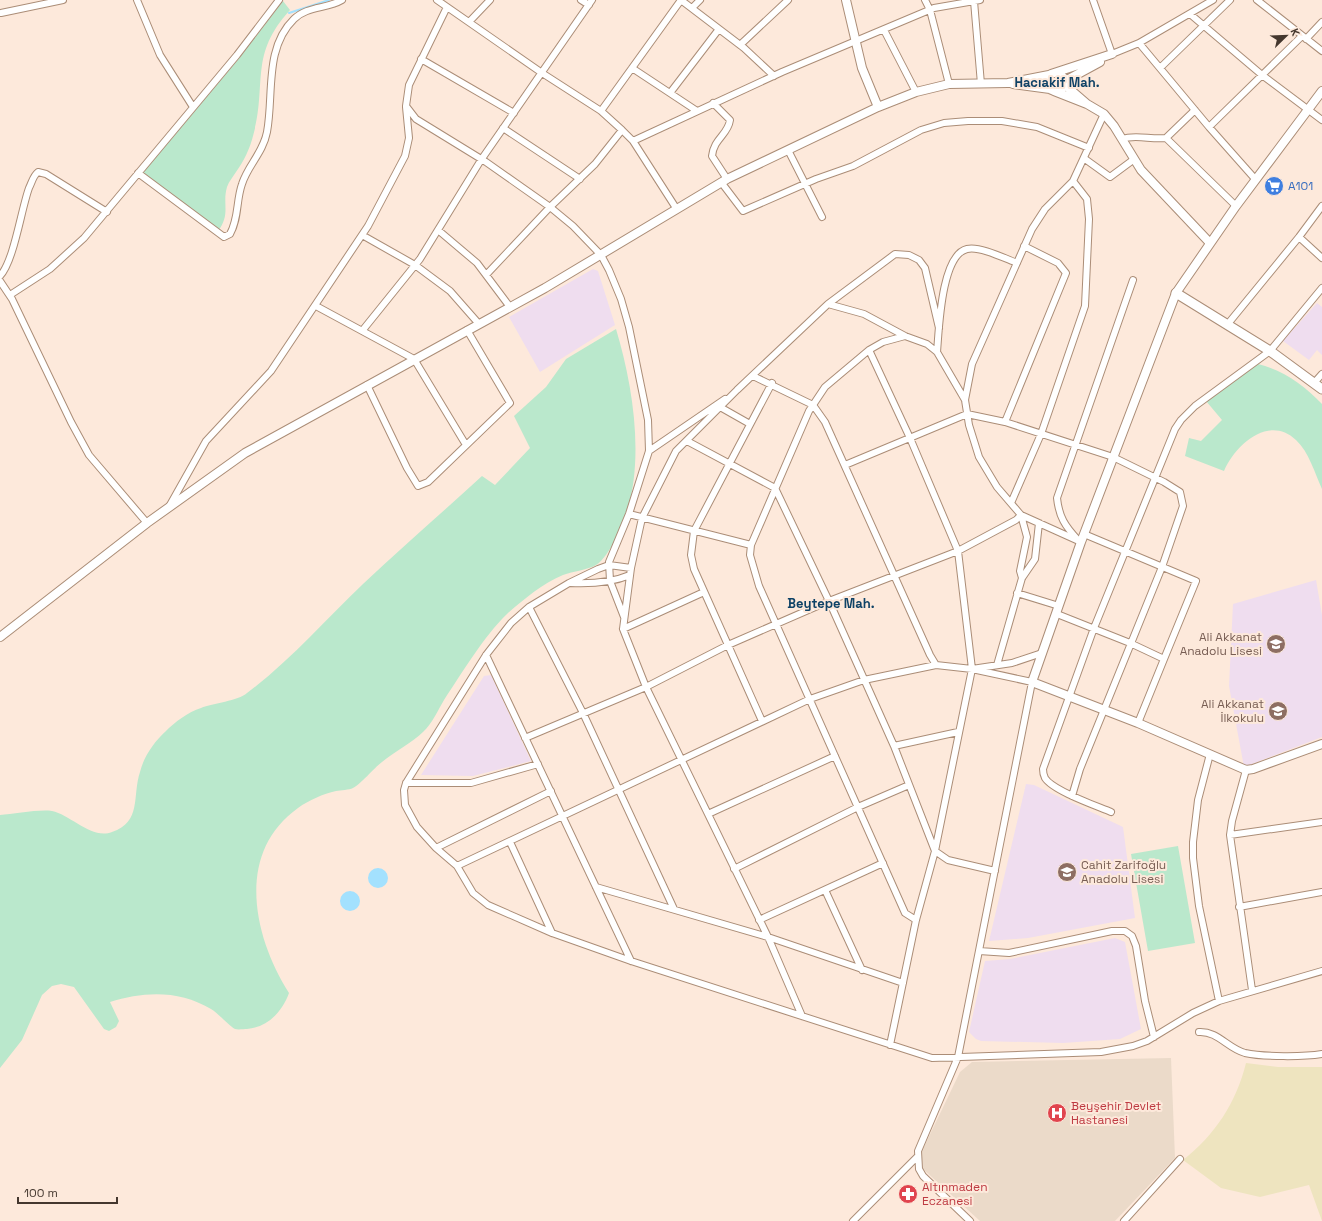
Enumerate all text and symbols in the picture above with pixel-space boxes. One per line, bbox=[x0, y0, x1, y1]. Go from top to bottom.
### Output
north arrow bbox=[1266, 16, 1306, 56]
text: K bbox=[1287, 26, 1303, 38]
district label: Hacıakif Mah. bbox=[1014, 74, 1100, 91]
supermarket icon: A101 bbox=[1263, 175, 1285, 197]
place label: A101 bbox=[1288, 178, 1313, 194]
district label: Beytepe Mah. bbox=[787, 595, 875, 612]
place label: Ali Akkanat Anadolu Lisesi bbox=[1180, 629, 1262, 659]
school or university icon: Ali Akkanat Anadolu Lisesi bbox=[1265, 633, 1287, 655]
place label: Ali Akkanat İlkokulu bbox=[1201, 696, 1264, 726]
school or university icon: Ali Akkanat İlkokulu bbox=[1267, 700, 1289, 722]
place label: Cahit Zarifoğlu Anadolu Lisesi bbox=[1081, 857, 1166, 887]
school or university icon: Cahit Zarifoğlu Anadolu Lisesi bbox=[1056, 861, 1078, 883]
place label: Beyşehir Devlet Hastanesi bbox=[1071, 1098, 1161, 1128]
hospital icon: Beyşehir Devlet Hastanesi bbox=[1046, 1102, 1068, 1124]
scale bar bbox=[18, 1179, 117, 1205]
place label: Altınmaden Eczanesi bbox=[922, 1179, 988, 1209]
pharmacy icon: Altınmaden Eczanesi bbox=[897, 1183, 919, 1205]
text: 100 m bbox=[24, 1185, 58, 1201]

